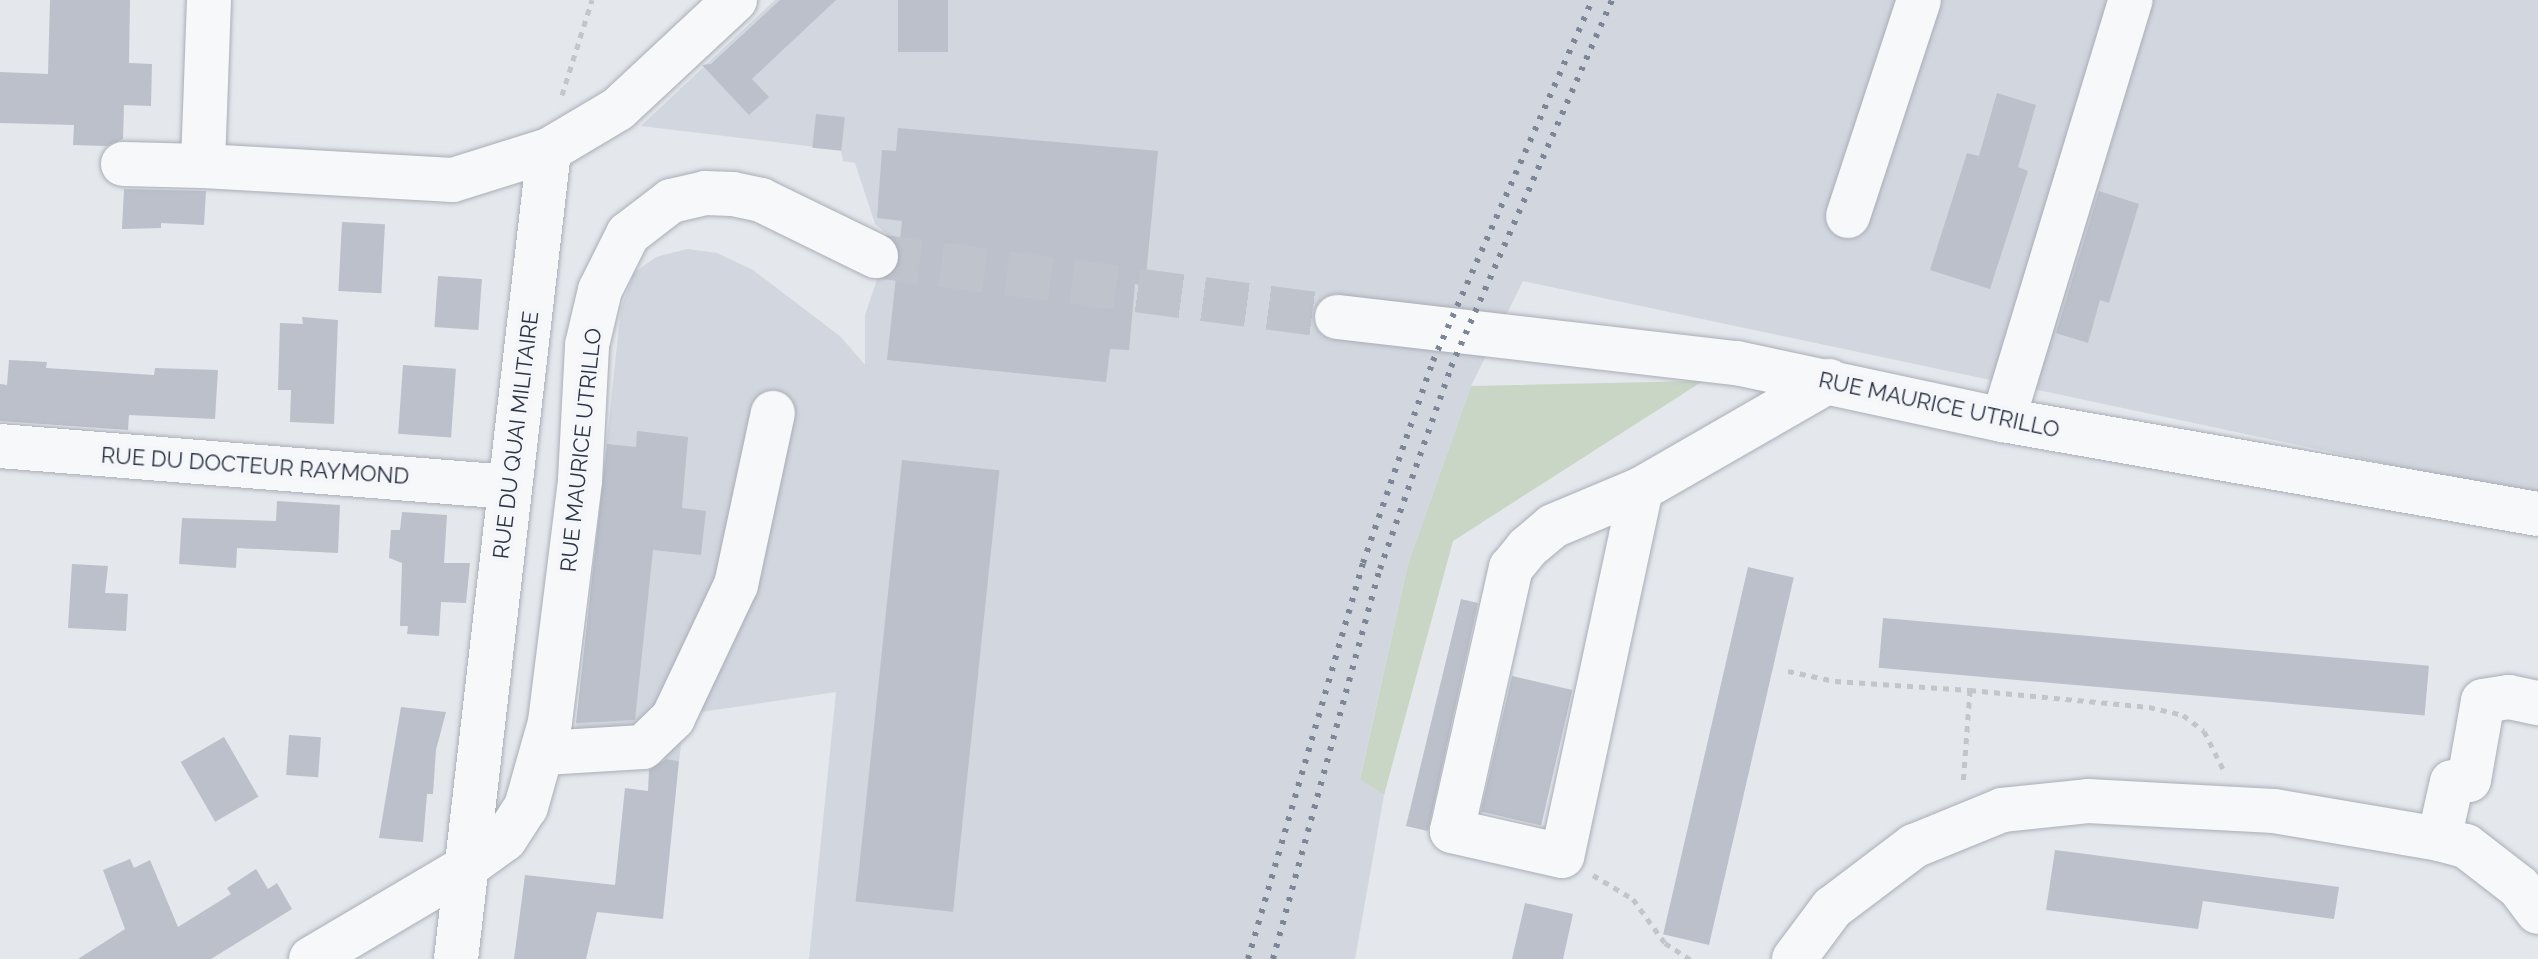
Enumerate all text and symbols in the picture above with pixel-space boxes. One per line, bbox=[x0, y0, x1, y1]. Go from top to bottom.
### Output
street label: RUE DU QUAI MILITAIRE bbox=[488, 310, 544, 560]
street label: RUE MAURICE UTRILLO bbox=[555, 327, 607, 573]
street label: RUE MAURICE UTRILLO bbox=[1816, 367, 2062, 443]
street label: RUE DU DOCTEUR RAYMOND bbox=[100, 442, 410, 490]

